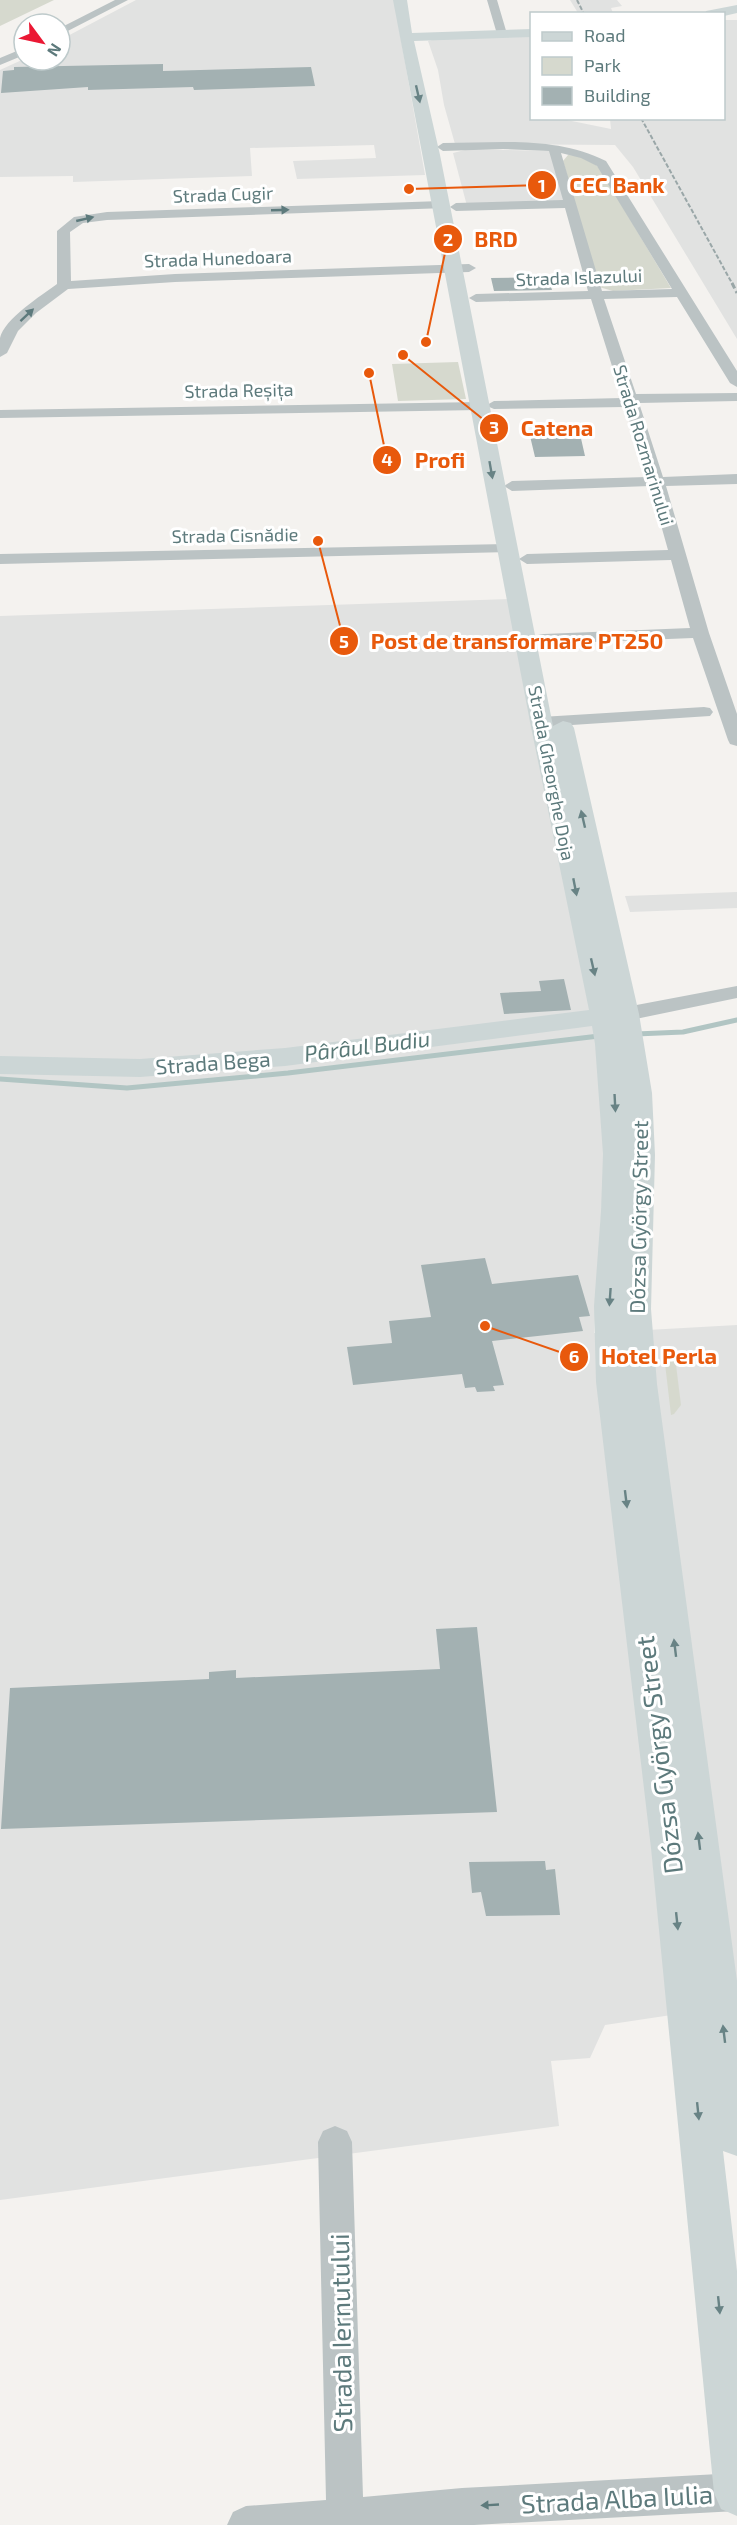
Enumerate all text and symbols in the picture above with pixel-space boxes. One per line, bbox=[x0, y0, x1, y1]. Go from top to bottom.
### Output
north arrow bbox=[12, 12, 72, 72]
legend bbox=[530, 12, 725, 120]
text: Road bbox=[584, 24, 625, 46]
text: N bbox=[44, 40, 66, 60]
text: Park bbox=[584, 54, 621, 76]
text: Building bbox=[584, 84, 651, 106]
one-way arrow bbox=[414, 85, 424, 103]
callout: CEC Bank bbox=[527, 165, 677, 205]
text: CEC Bank bbox=[569, 171, 665, 197]
text: 1 bbox=[538, 174, 546, 196]
street label: Strada Cugir bbox=[172, 181, 274, 207]
one-way arrow bbox=[270, 205, 289, 215]
one-way arrow bbox=[76, 214, 94, 224]
callout: BRD bbox=[433, 219, 530, 259]
text: BRD bbox=[474, 225, 518, 251]
text: 2 bbox=[443, 228, 453, 250]
street label: Strada Hunedoara bbox=[144, 244, 292, 272]
street label: Strada Islazului bbox=[515, 264, 643, 290]
one-way arrow bbox=[19, 308, 34, 322]
street label: Strada Rozmarinului bbox=[609, 362, 679, 528]
street label: Strada Reșița bbox=[184, 378, 294, 403]
callout: Catena bbox=[479, 408, 605, 448]
text: Catena bbox=[521, 414, 593, 440]
text: 3 bbox=[489, 416, 499, 438]
callout: Profi bbox=[372, 440, 477, 480]
text: Profi bbox=[415, 446, 465, 472]
text: 4 bbox=[381, 448, 393, 470]
one-way arrow bbox=[487, 460, 496, 479]
street label: Strada Cisnădie bbox=[171, 523, 299, 547]
callout: Post de transformare PT250 bbox=[329, 621, 676, 661]
text: Post de transformare PT250 bbox=[371, 627, 663, 653]
text: 5 bbox=[339, 630, 349, 652]
street label: Strada Gheorghe Doja bbox=[524, 684, 580, 862]
one-way arrow bbox=[578, 810, 588, 828]
one-way arrow bbox=[571, 878, 580, 897]
one-way arrow bbox=[588, 958, 598, 977]
water label: Pârâul Budiu bbox=[303, 1024, 431, 1066]
street label: Strada Bega bbox=[155, 1046, 271, 1078]
one-way arrow bbox=[610, 1093, 619, 1112]
street label: Dózsa György Street bbox=[624, 1120, 652, 1314]
one-way arrow bbox=[605, 1288, 615, 1307]
callout: Hotel Perla bbox=[559, 1337, 730, 1377]
text: Hotel Perla bbox=[601, 1342, 717, 1368]
text: 6 bbox=[569, 1345, 579, 1367]
one-way arrow bbox=[622, 1490, 631, 1509]
street label: Dózsa György Street bbox=[628, 1634, 688, 1876]
one-way arrow bbox=[670, 1638, 680, 1657]
one-way arrow bbox=[694, 1831, 704, 1850]
one-way arrow bbox=[672, 1912, 682, 1931]
one-way arrow bbox=[719, 2025, 728, 2044]
one-way arrow bbox=[693, 2102, 703, 2121]
street label: Strada Iernutului bbox=[323, 2233, 357, 2433]
one-way arrow bbox=[714, 2296, 724, 2315]
street label: Strada Alba Iulia bbox=[520, 2477, 714, 2519]
one-way arrow bbox=[480, 2501, 499, 2510]

